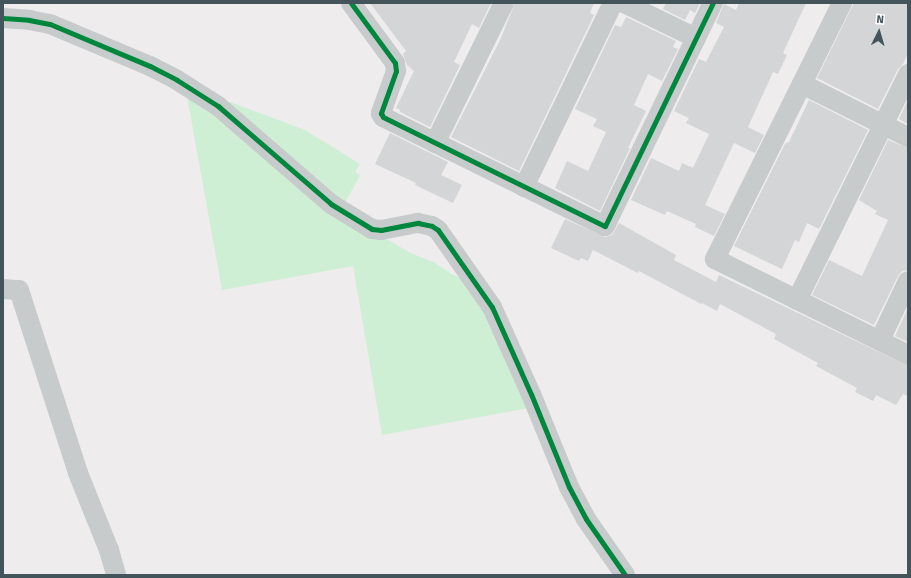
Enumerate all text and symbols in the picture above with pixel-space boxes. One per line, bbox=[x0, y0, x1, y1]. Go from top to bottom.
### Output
north arrow bbox=[859, 12, 899, 52]
text: N bbox=[876, 13, 884, 26]

